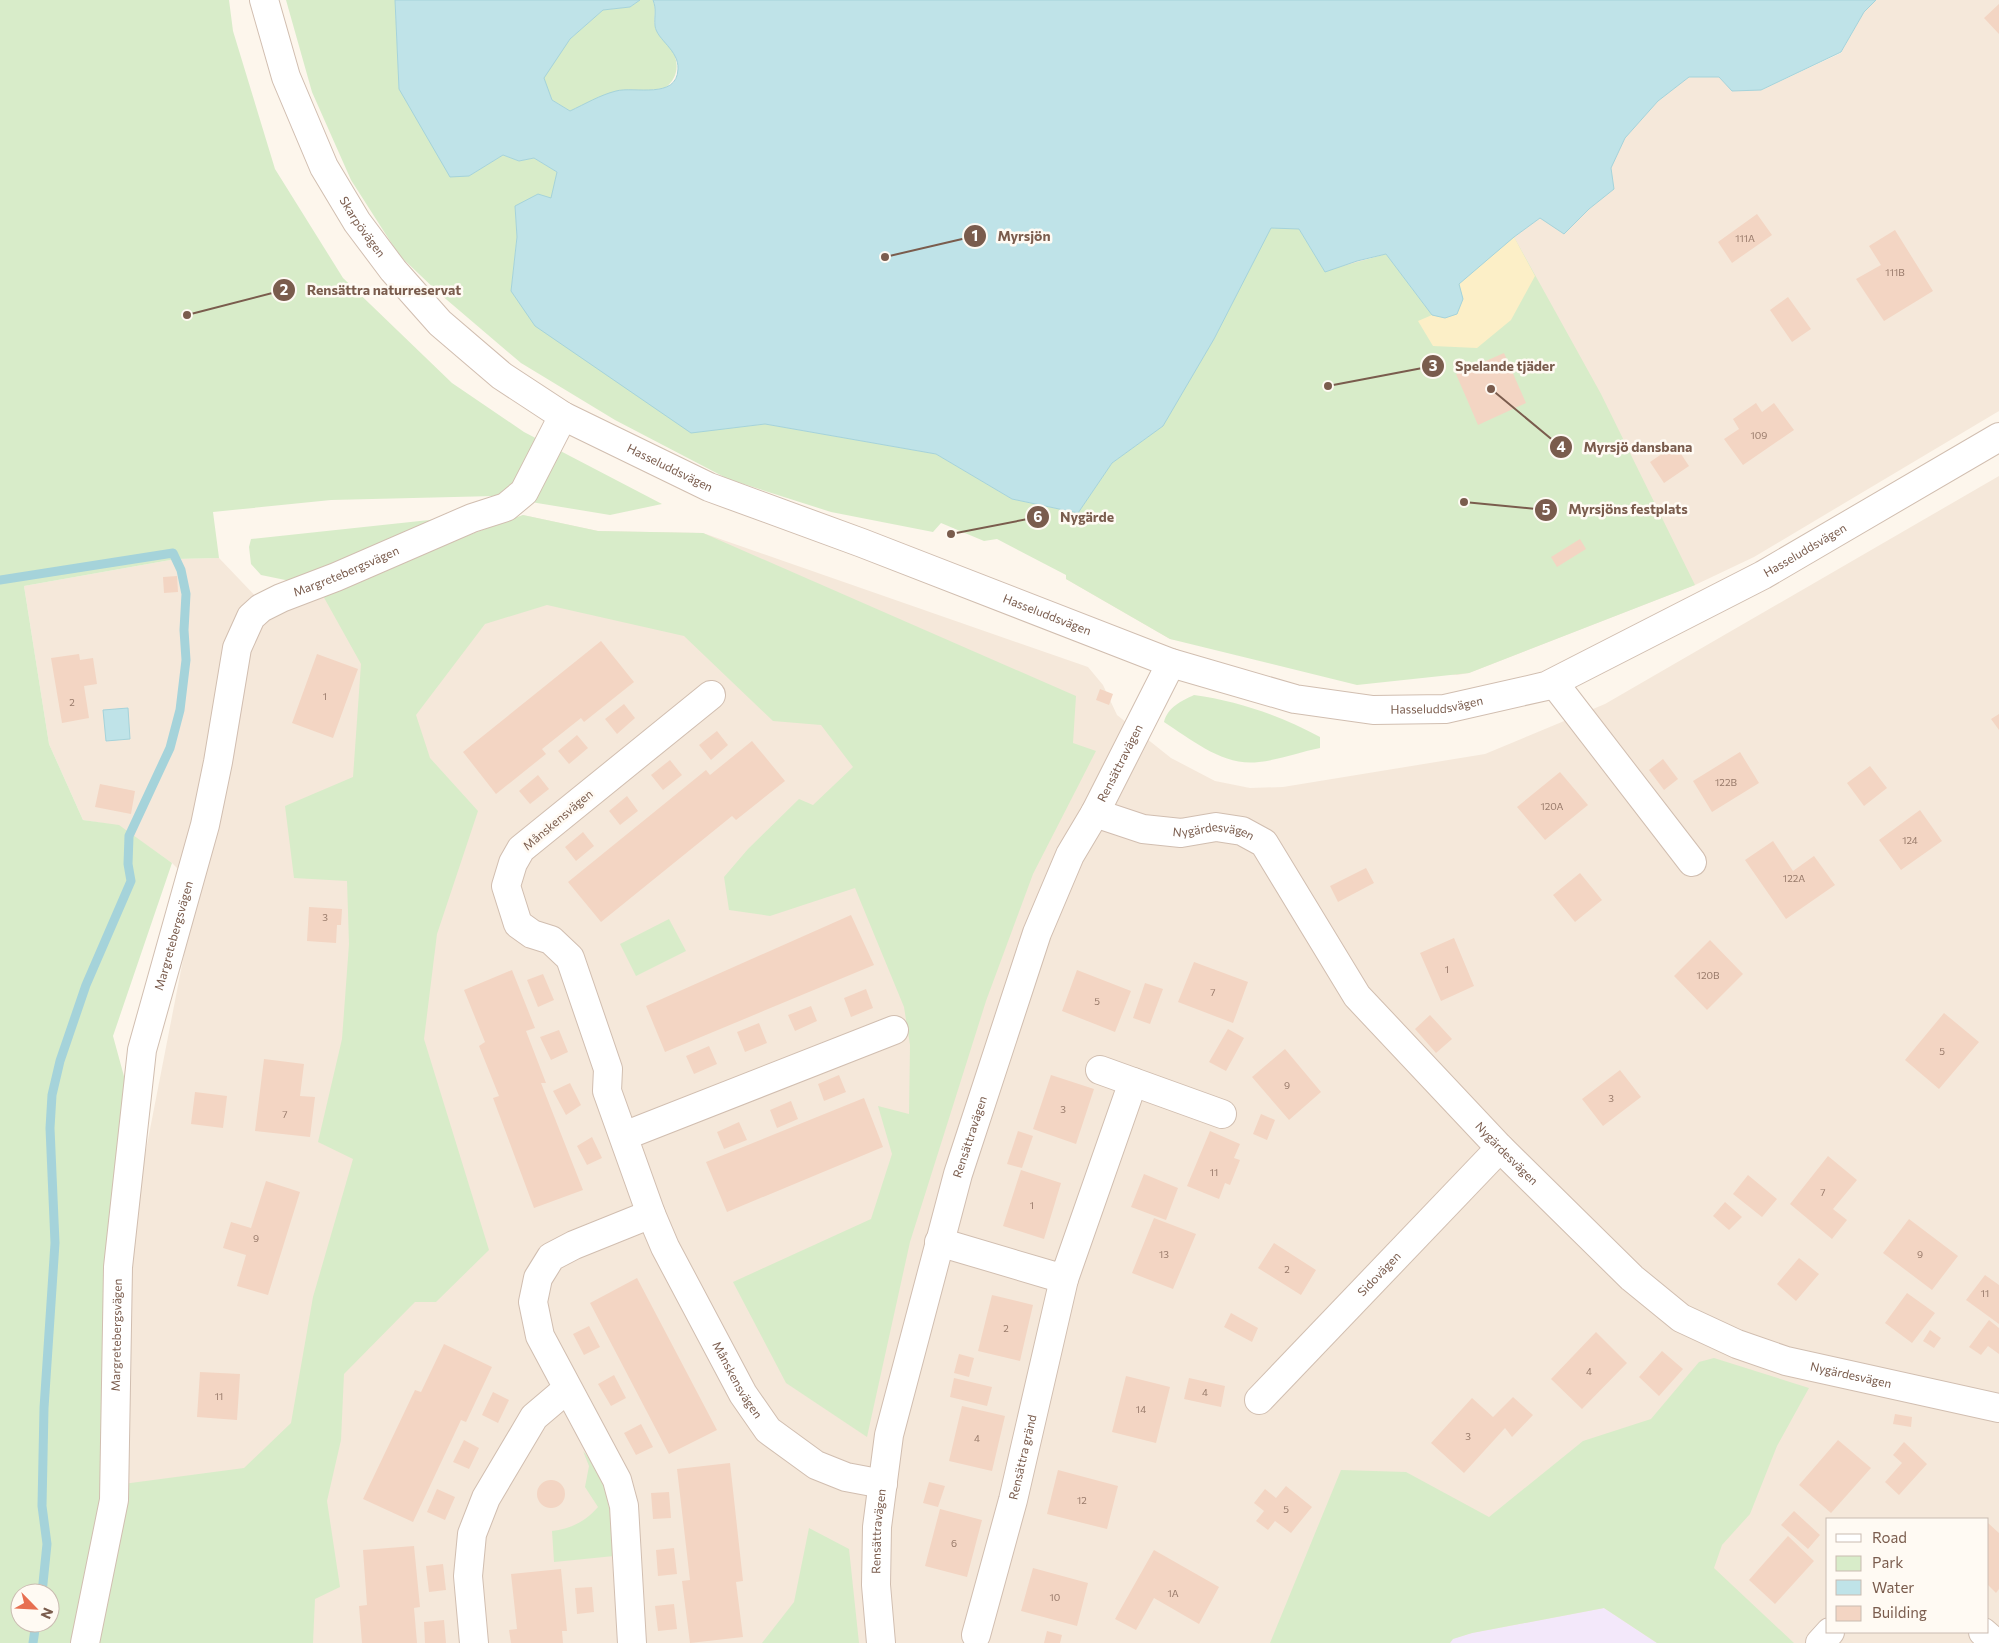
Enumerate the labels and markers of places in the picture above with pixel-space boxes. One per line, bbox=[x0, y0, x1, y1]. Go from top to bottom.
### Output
callout: Myrsjön bbox=[963, 221, 1061, 250]
callout: Rensättra naturreservat bbox=[272, 276, 471, 305]
callout: Spelande tjäder bbox=[1420, 352, 1565, 381]
callout: Myrsjö dansbana bbox=[1549, 433, 1703, 462]
callout: Myrsjöns festplats bbox=[1533, 495, 1698, 524]
callout: Nygärde bbox=[1025, 503, 1124, 532]

